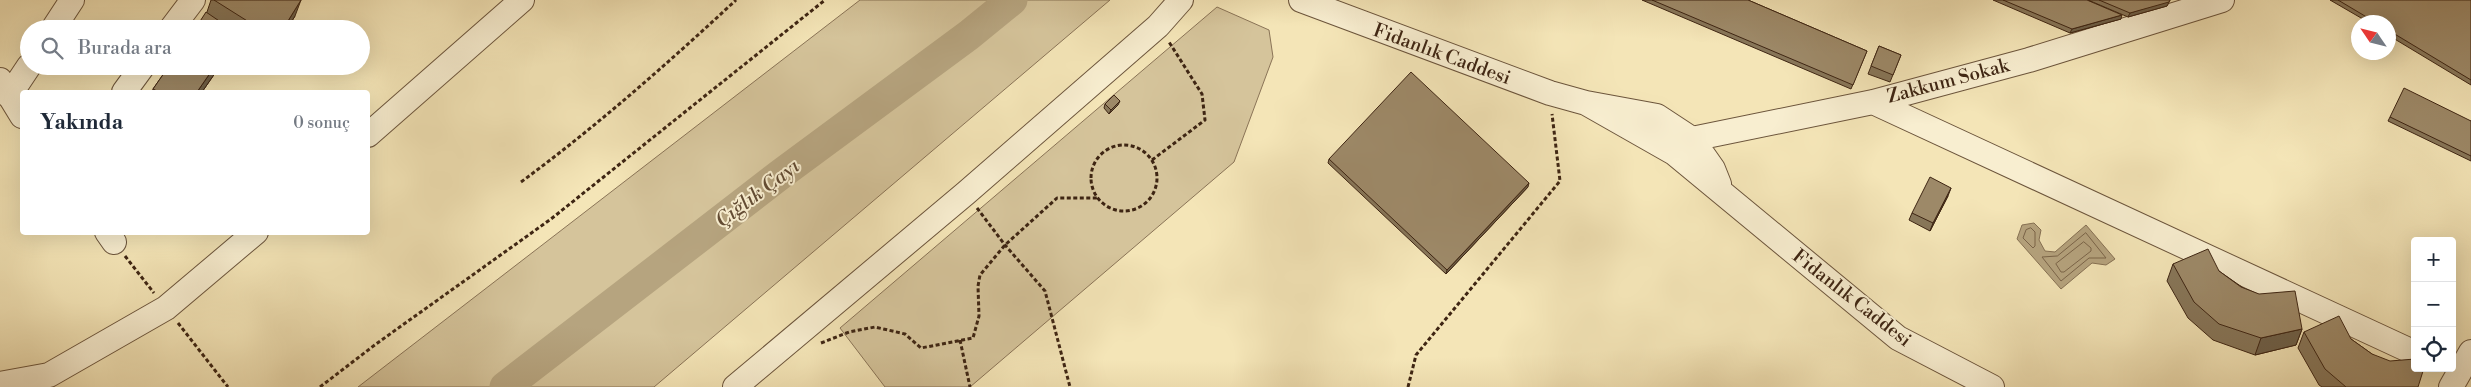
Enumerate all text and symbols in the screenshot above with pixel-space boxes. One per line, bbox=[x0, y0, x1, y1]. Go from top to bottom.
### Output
north arrow bbox=[2351, 15, 2396, 60]
street label: Fidanlık Caddesi bbox=[1370, 18, 1514, 90]
search box bbox=[20, 20, 370, 75]
icon: search bbox=[38, 34, 66, 62]
text: Burada ara bbox=[78, 36, 172, 60]
street label: Zakkum Sokak bbox=[1884, 53, 2013, 109]
text: Yakında bbox=[40, 110, 123, 136]
text: 0 sonuç bbox=[293, 113, 350, 133]
water label: Çığlık Çayı bbox=[711, 154, 806, 234]
map controls bbox=[2411, 237, 2456, 372]
button: + bbox=[2411, 237, 2456, 282]
street label: Fidanlık Caddesi bbox=[1788, 244, 1916, 352]
button: − bbox=[2411, 282, 2456, 327]
button: locate bbox=[2411, 327, 2456, 372]

